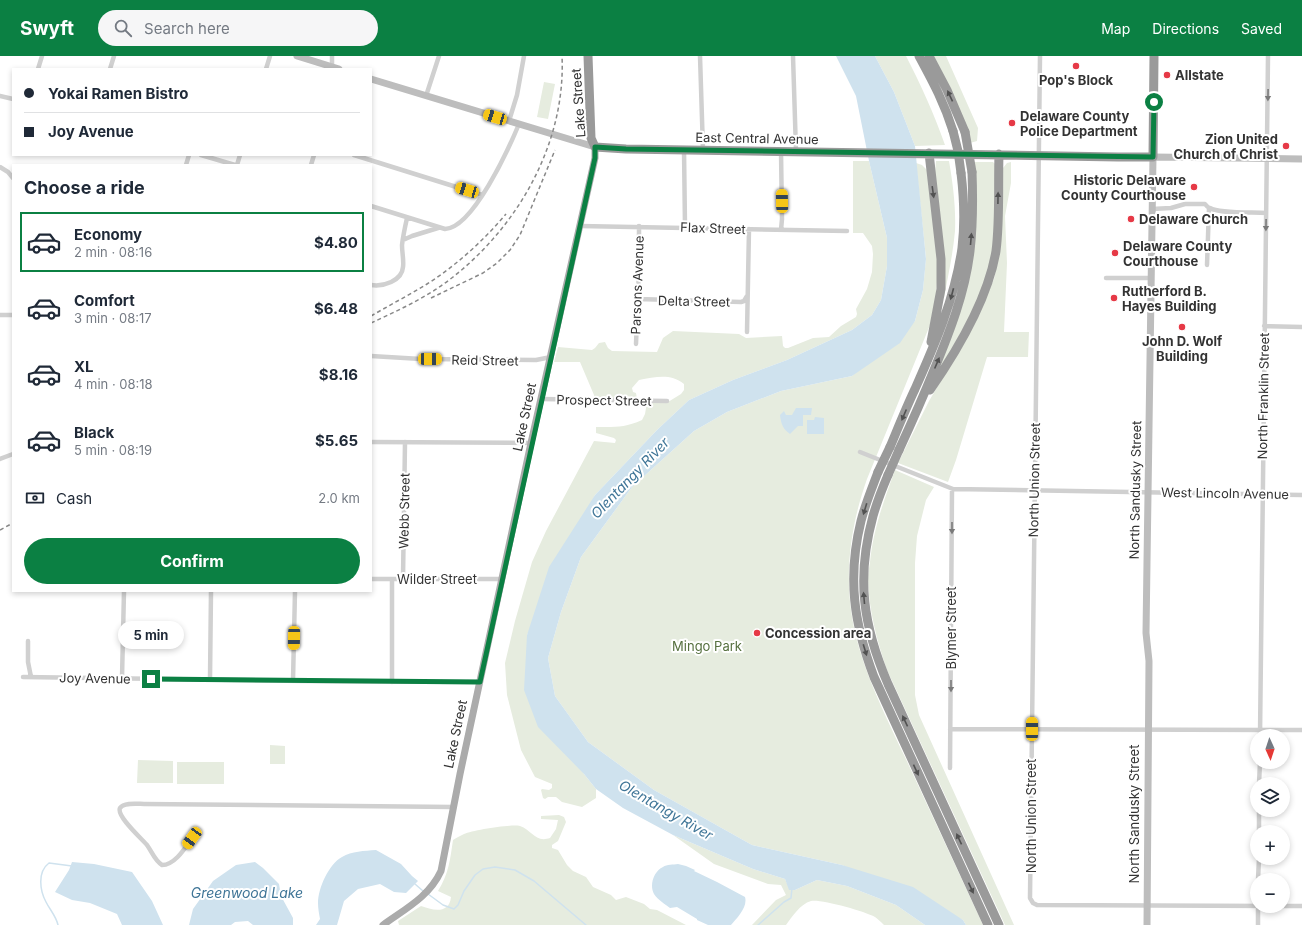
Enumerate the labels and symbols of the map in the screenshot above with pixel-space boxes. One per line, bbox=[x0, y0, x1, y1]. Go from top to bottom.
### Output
marker: Pop's Block bbox=[1071, 61, 1081, 71]
place label: Allstate bbox=[1175, 67, 1224, 83]
street label: Lake Street bbox=[568, 68, 588, 138]
marker: Allstate bbox=[1162, 70, 1172, 80]
place label: Pop's Block bbox=[1039, 72, 1114, 88]
one-way arrow bbox=[1265, 89, 1271, 102]
one-way arrow bbox=[947, 90, 953, 101]
route start bbox=[1145, 93, 1163, 111]
car bbox=[482, 108, 508, 126]
place label: Delaware County Police Department bbox=[1020, 108, 1138, 139]
marker: Delaware County Police Department bbox=[1007, 118, 1017, 128]
street label: East Central Avenue bbox=[695, 129, 819, 147]
place label: Zion United Church of Christ bbox=[1174, 131, 1278, 162]
marker: Zion United Church of Christ bbox=[1281, 141, 1291, 151]
place label: Historic Delaware County Courthouse bbox=[1061, 172, 1186, 203]
car bbox=[454, 181, 480, 199]
marker: Historic Delaware County Courthouse bbox=[1189, 182, 1199, 192]
one-way arrow bbox=[930, 186, 936, 198]
car bbox=[776, 189, 788, 213]
one-way arrow bbox=[995, 191, 1001, 204]
place label: Delaware Church bbox=[1139, 211, 1248, 227]
marker: Delaware Church bbox=[1126, 214, 1136, 224]
street label: Flax Street bbox=[680, 219, 746, 237]
one-way arrow bbox=[1263, 219, 1269, 232]
one-way arrow bbox=[967, 233, 974, 245]
street label: Parsons Avenue bbox=[627, 235, 647, 335]
place label: Delaware County Courthouse bbox=[1123, 238, 1232, 269]
marker: Delaware County Courthouse bbox=[1110, 248, 1120, 258]
place label: Rutherford B. Hayes Building bbox=[1122, 283, 1217, 314]
one-way arrow bbox=[949, 289, 955, 301]
street label: Delta Street bbox=[658, 292, 730, 310]
marker: Rutherford B. Hayes Building bbox=[1109, 293, 1119, 303]
marker: John D. Wolf Building bbox=[1177, 322, 1187, 332]
street label: North Franklin Street bbox=[1254, 332, 1272, 460]
place label: John D. Wolf Building bbox=[1142, 333, 1223, 364]
street label: Reid Street bbox=[451, 351, 519, 369]
car bbox=[418, 353, 442, 365]
one-way arrow bbox=[934, 357, 940, 369]
street label: Lake Street bbox=[509, 381, 539, 453]
street label: Prospect Street bbox=[556, 391, 652, 409]
one-way arrow bbox=[900, 409, 907, 421]
street label: North Sandusky Street bbox=[1126, 420, 1144, 560]
street label: North Union Street bbox=[1025, 423, 1043, 537]
water label: Olentangy River bbox=[587, 433, 673, 522]
street label: Webb Street bbox=[395, 473, 413, 549]
street label: West Lincoln Avenue bbox=[1161, 484, 1289, 502]
one-way arrow bbox=[862, 503, 868, 515]
one-way arrow bbox=[949, 522, 955, 535]
street label: Wilder Street bbox=[397, 571, 477, 587]
street label: Blymer Street bbox=[943, 586, 959, 670]
one-way arrow bbox=[861, 592, 867, 604]
callout: 5 min bbox=[118, 621, 184, 649]
place label: Concession area bbox=[765, 625, 871, 641]
car bbox=[288, 626, 300, 650]
marker: Concession area bbox=[752, 628, 762, 638]
park label: Mingo Park bbox=[672, 638, 742, 654]
one-way arrow bbox=[862, 645, 868, 657]
street label: Joy Avenue bbox=[59, 669, 131, 687]
route end bbox=[142, 670, 160, 688]
one-way arrow bbox=[947, 680, 954, 692]
street label: Lake Street bbox=[440, 698, 470, 770]
one-way arrow bbox=[902, 715, 908, 726]
car bbox=[1026, 717, 1038, 741]
north arrow bbox=[1250, 729, 1290, 769]
street label: North Sandusky Street bbox=[1126, 745, 1142, 883]
street label: North Union Street bbox=[1023, 759, 1039, 873]
one-way arrow bbox=[913, 764, 919, 775]
water label: Olentangy River bbox=[616, 776, 717, 844]
car bbox=[180, 825, 204, 851]
one-way arrow bbox=[956, 833, 962, 844]
one-way arrow bbox=[968, 882, 974, 893]
water label: Greenwood Lake bbox=[191, 884, 303, 901]

